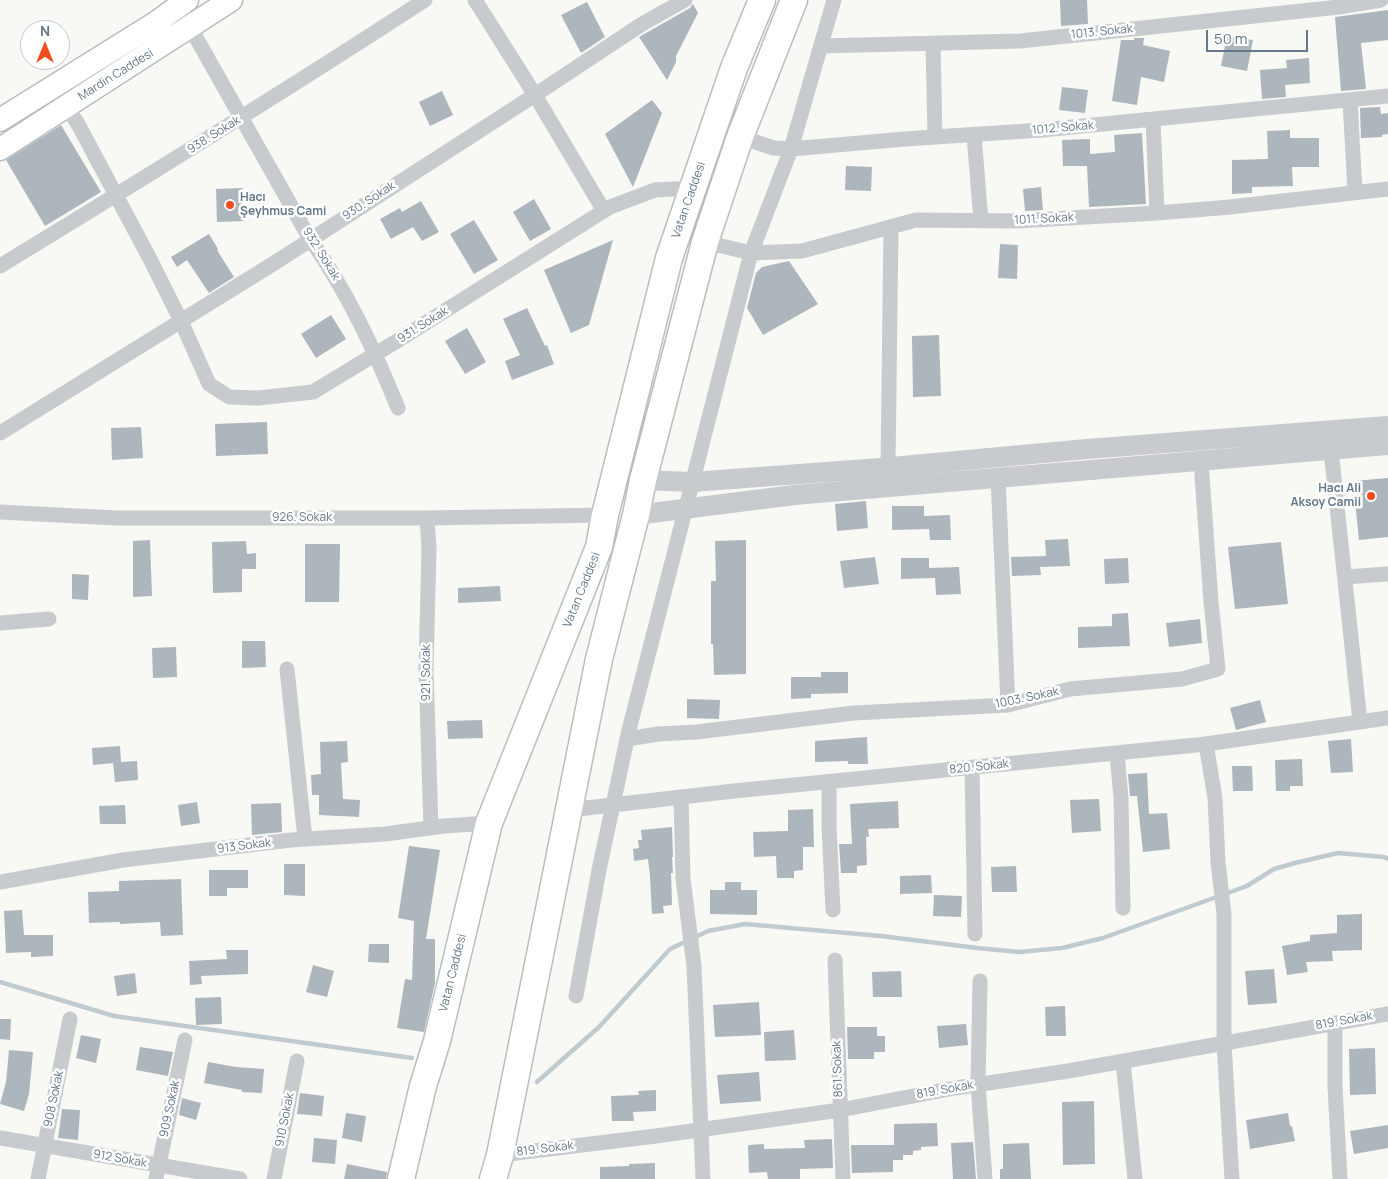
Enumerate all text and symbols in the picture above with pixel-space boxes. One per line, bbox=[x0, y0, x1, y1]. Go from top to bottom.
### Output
north arrow bbox=[20, 20, 70, 70]
scale bar bbox=[1208, 20, 1310, 52]
text: N bbox=[40, 21, 50, 40]
street label: 1013. Sokak bbox=[1071, 22, 1133, 42]
text: 50 m bbox=[1214, 28, 1248, 49]
street label: Mardin Caddesi bbox=[76, 46, 156, 104]
street label: 938. Sokak bbox=[185, 113, 243, 157]
street label: 1012. Sokak bbox=[1031, 118, 1095, 138]
street label: Vatan Caddesi bbox=[669, 160, 709, 240]
street label: 930. Sokak bbox=[340, 179, 398, 223]
place label: Hacı Şeyhmus Cami bbox=[240, 191, 326, 219]
marker: Hacı Şeyhmus Cami bbox=[224, 199, 236, 211]
street label: 1011. Sokak bbox=[1014, 210, 1074, 228]
street label: 932. Sokak bbox=[299, 225, 343, 283]
street label: 931. Sokak bbox=[395, 304, 451, 346]
place label: Hacı Ali Aksoy Camii bbox=[1291, 482, 1361, 510]
marker: Hacı Ali Aksoy Camii bbox=[1365, 490, 1377, 502]
street label: 926. Sokak bbox=[272, 511, 332, 525]
street label: Vatan Caddesi bbox=[560, 550, 604, 630]
street label: 921. Sokak bbox=[420, 645, 434, 701]
street label: 1003. Sokak bbox=[994, 684, 1060, 712]
street label: 820. Sokak bbox=[949, 757, 1009, 777]
street label: 913 Sokak bbox=[216, 836, 272, 856]
street label: Vatan Caddesi bbox=[436, 932, 470, 1014]
street label: 819. Sokak bbox=[1315, 1009, 1373, 1033]
street label: 861. Sokak bbox=[830, 1040, 846, 1098]
street label: 908 Sokak bbox=[41, 1070, 67, 1128]
street label: 819. Sokak bbox=[916, 1078, 974, 1102]
street label: 909 Sokak bbox=[157, 1079, 183, 1139]
street label: 910 Sokak bbox=[273, 1092, 297, 1148]
street label: 819. Sokak bbox=[516, 1138, 574, 1160]
street label: 912 Sokak bbox=[92, 1147, 148, 1171]

